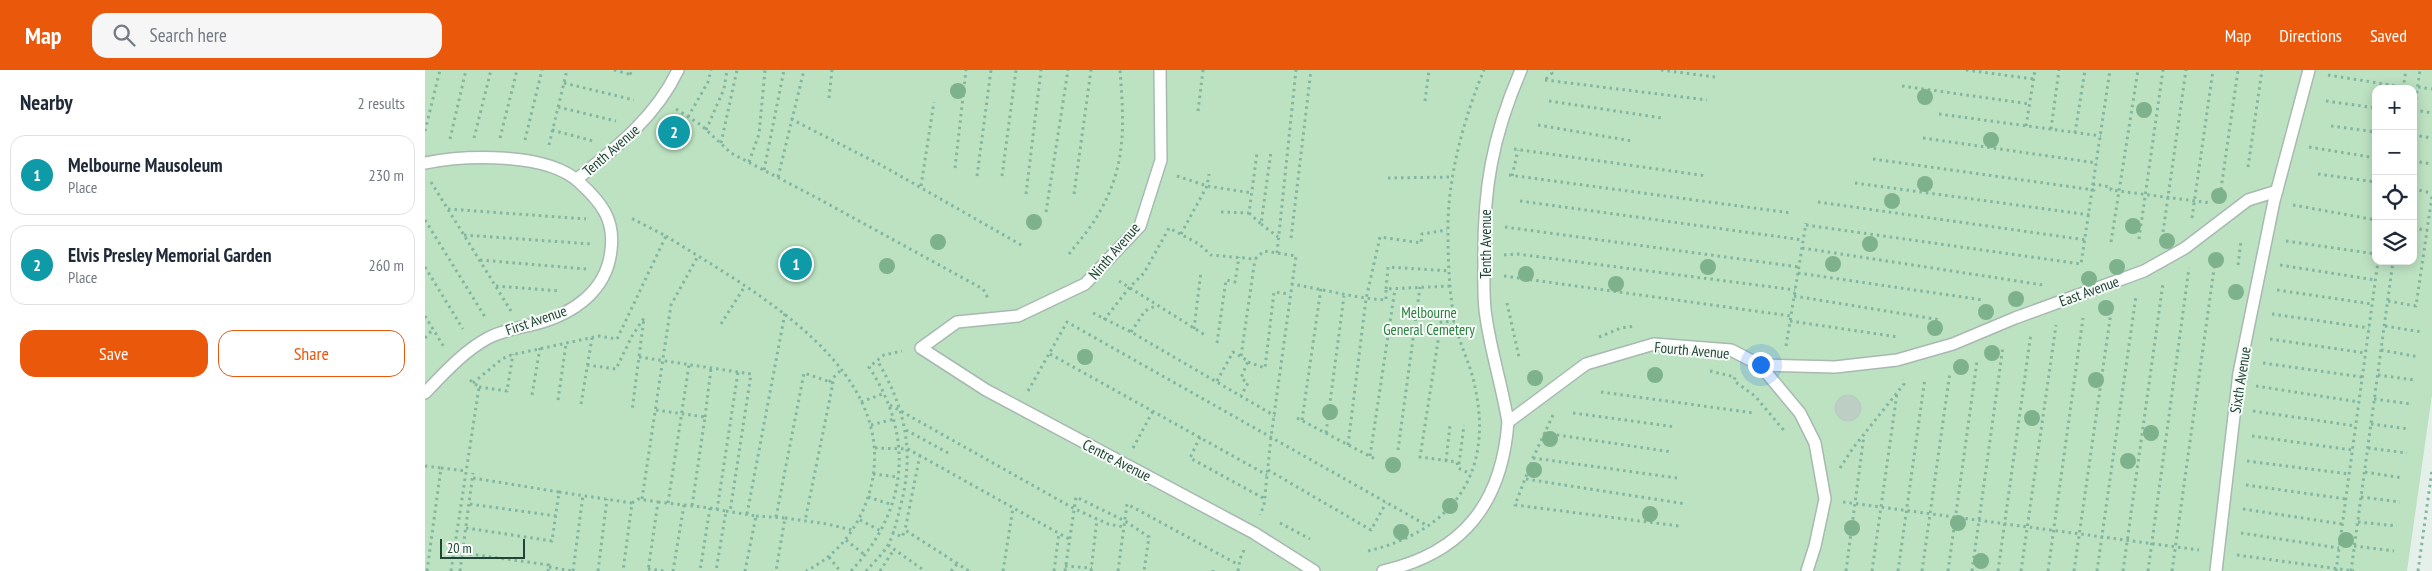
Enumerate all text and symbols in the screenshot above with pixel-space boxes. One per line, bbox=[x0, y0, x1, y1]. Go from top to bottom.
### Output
search box bbox=[92, 13, 442, 58]
text: Map bbox=[25, 20, 62, 51]
icon: search bbox=[110, 21, 138, 49]
text: Search here bbox=[150, 23, 227, 47]
text: Map bbox=[2225, 24, 2251, 47]
text: Directions bbox=[2279, 24, 2342, 47]
text: Saved bbox=[2370, 24, 2407, 47]
map controls bbox=[2372, 85, 2417, 265]
button: + bbox=[2372, 85, 2417, 130]
text: Nearby bbox=[20, 89, 73, 116]
text: 2 results bbox=[358, 93, 405, 113]
pin: 2 bbox=[658, 113, 690, 151]
street label: Tenth Avenue bbox=[579, 120, 643, 180]
button: − bbox=[2372, 130, 2417, 175]
text: Melbourne Mausoleum bbox=[68, 153, 223, 177]
text: 1 bbox=[33, 165, 41, 185]
text: 230 m bbox=[369, 165, 404, 185]
button: locate bbox=[2372, 175, 2417, 220]
text: Place bbox=[68, 177, 97, 197]
street label: Tenth Avenue bbox=[1476, 209, 1495, 279]
street label: Ninth Avenue bbox=[1084, 219, 1144, 283]
button: layers bbox=[2372, 220, 2417, 265]
text: Elvis Presley Memorial Garden bbox=[68, 243, 272, 267]
pin: 1 bbox=[780, 245, 812, 283]
text: 2 bbox=[33, 255, 41, 275]
text: 260 m bbox=[369, 255, 404, 275]
text: Place bbox=[68, 267, 97, 287]
street label: East Avenue bbox=[2056, 271, 2122, 311]
street label: First Avenue bbox=[503, 301, 569, 339]
park label: Melbourne General Cemetery bbox=[1383, 303, 1475, 339]
button: Save bbox=[20, 330, 208, 377]
button: Share bbox=[218, 330, 405, 377]
street label: Fourth Avenue bbox=[1654, 337, 1730, 363]
street label: Sixth Avenue bbox=[2225, 345, 2255, 415]
your location bbox=[1748, 352, 1774, 378]
street label: Centre Avenue bbox=[1080, 435, 1154, 485]
scale bar bbox=[440, 536, 525, 559]
text: 20 m bbox=[447, 539, 472, 557]

